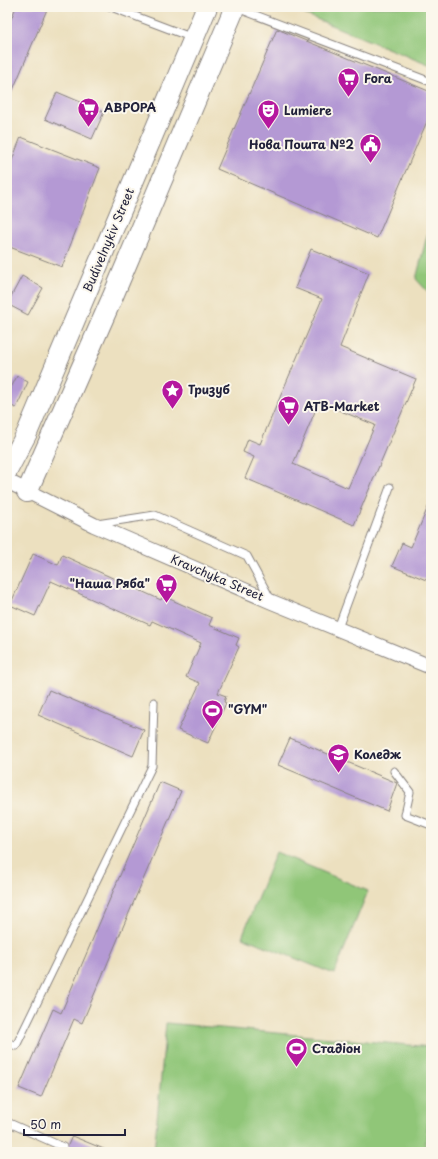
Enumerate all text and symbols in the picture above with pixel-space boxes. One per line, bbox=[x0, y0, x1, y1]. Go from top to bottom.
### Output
supermarket icon: Fora bbox=[336, 66, 362, 99]
place label: Fora bbox=[364, 69, 393, 87]
supermarket icon: АВРОРА bbox=[76, 95, 102, 128]
place label: АВРОРА bbox=[103, 98, 157, 116]
theatre icon: Lumiere bbox=[255, 98, 281, 131]
place label: Lumiere bbox=[284, 101, 332, 119]
public building icon: Нова Пошта №2 bbox=[357, 132, 383, 165]
place label: Нова Пошта №2 bbox=[249, 135, 355, 153]
street label: Budivelnykiv Street bbox=[78, 185, 138, 295]
place icon: Тризуб bbox=[159, 377, 185, 410]
place label: Тризуб bbox=[188, 380, 230, 398]
supermarket icon: ATB-Market bbox=[275, 394, 301, 427]
place label: ATB-Market bbox=[304, 397, 380, 415]
street label: Kravchyka Street bbox=[168, 549, 267, 605]
supermarket icon: "Наша Ряба" bbox=[153, 571, 179, 604]
place label: "Наша Ряба" bbox=[70, 574, 150, 592]
sports icon: "GYM" bbox=[199, 697, 225, 730]
place label: "GYM" bbox=[228, 700, 267, 718]
school or university icon: Коледж bbox=[325, 742, 351, 775]
place label: Коледж bbox=[354, 745, 402, 763]
sports icon: Стадіон bbox=[284, 1036, 310, 1069]
place label: Стадіон bbox=[312, 1039, 361, 1057]
scale bar bbox=[24, 1111, 125, 1137]
text: 50 m bbox=[30, 1115, 61, 1133]

